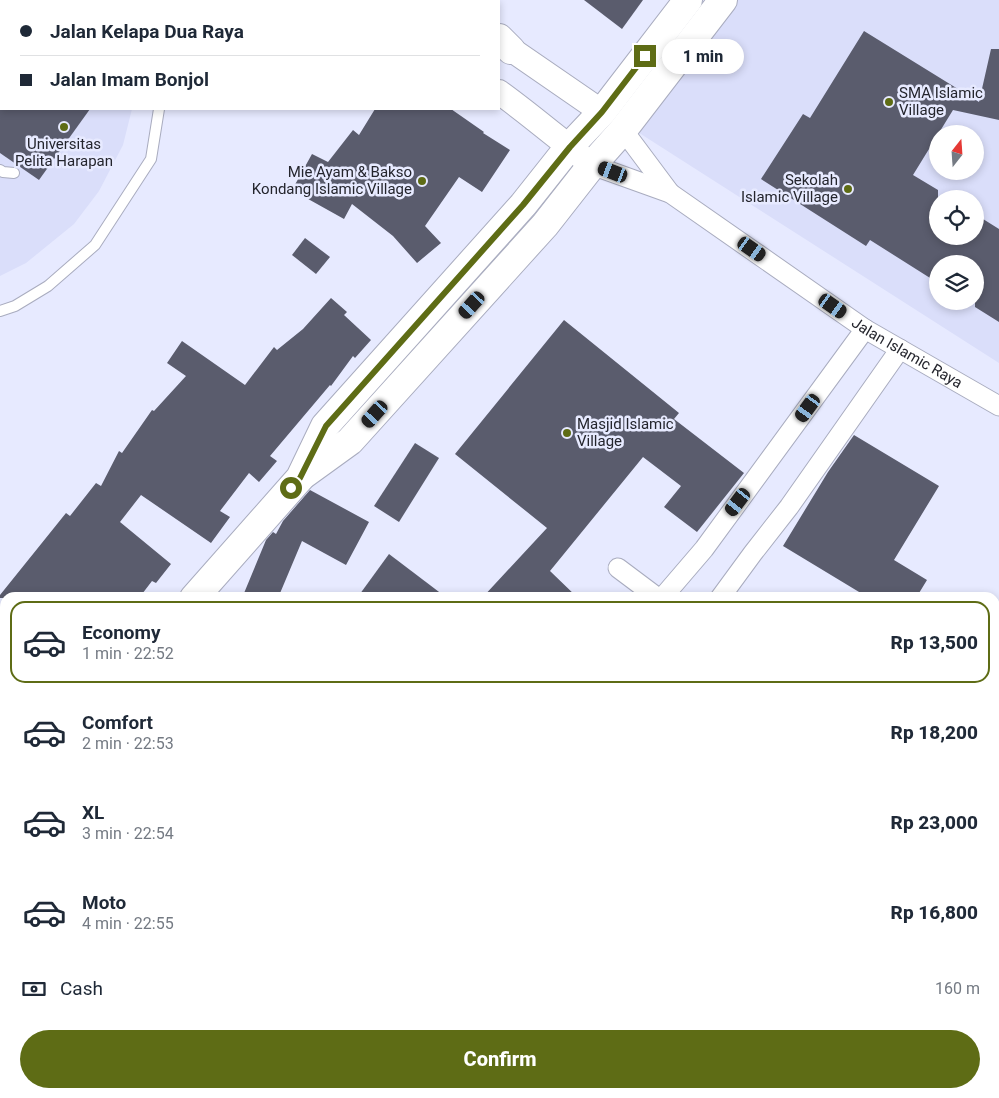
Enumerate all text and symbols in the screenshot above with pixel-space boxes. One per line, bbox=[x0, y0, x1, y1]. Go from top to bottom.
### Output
text: Jalan Kelapa Dua Raya bbox=[50, 20, 244, 43]
callout: 1 min bbox=[662, 38, 745, 74]
route end bbox=[634, 45, 656, 67]
text: 1 min bbox=[683, 47, 723, 66]
text: Jalan Imam Bonjol bbox=[50, 68, 209, 91]
place label: SMA Islamic Village bbox=[899, 84, 983, 119]
marker: SMA Islamic Village bbox=[883, 96, 895, 108]
marker: Universitas Pelita Harapan bbox=[58, 121, 70, 133]
north arrow bbox=[929, 125, 984, 180]
map controls bbox=[929, 125, 984, 310]
place label: Universitas Pelita Harapan bbox=[15, 135, 113, 170]
car bbox=[596, 160, 629, 184]
place label: Mie Ayam & Bakso Kondang Islamic Village bbox=[252, 163, 412, 198]
place label: Sekolah Islamic Village bbox=[741, 171, 838, 206]
marker: Mie Ayam & Bakso Kondang Islamic Village bbox=[416, 175, 428, 187]
marker: Sekolah Islamic Village bbox=[842, 183, 854, 195]
button: locate bbox=[929, 190, 984, 245]
car bbox=[735, 234, 768, 264]
button: layers bbox=[929, 255, 984, 310]
car bbox=[456, 289, 487, 321]
car bbox=[816, 291, 849, 321]
street label: Jalan Islamic Raya bbox=[848, 314, 966, 392]
car bbox=[793, 391, 822, 425]
car bbox=[359, 398, 390, 430]
place label: Masjid Islamic Village bbox=[577, 415, 674, 450]
marker: Masjid Islamic Village bbox=[561, 427, 573, 439]
route start bbox=[280, 477, 302, 499]
car bbox=[722, 486, 753, 518]
icon: car bbox=[22, 620, 67, 665]
text: Economy bbox=[82, 621, 161, 644]
text: Rp 13,500 bbox=[891, 631, 978, 654]
text: 1 min · 22:52 bbox=[82, 644, 174, 663]
icon: car bbox=[22, 710, 67, 755]
text: Comfort bbox=[82, 711, 153, 734]
text: Rp 18,200 bbox=[891, 721, 978, 744]
text: 2 min · 22:53 bbox=[82, 734, 174, 753]
icon: car bbox=[22, 800, 67, 845]
text: XL bbox=[82, 801, 104, 824]
text: Rp 23,000 bbox=[891, 811, 978, 834]
text: 3 min · 22:54 bbox=[82, 824, 174, 843]
icon: car bbox=[22, 890, 67, 935]
text: Moto bbox=[82, 891, 126, 914]
text: Rp 16,800 bbox=[891, 901, 978, 924]
text: 4 min · 22:55 bbox=[82, 914, 174, 933]
icon: cash bbox=[20, 975, 48, 1003]
text: Cash bbox=[60, 977, 103, 1000]
text: 160 m bbox=[935, 979, 980, 998]
button: Confirm bbox=[20, 1030, 980, 1088]

